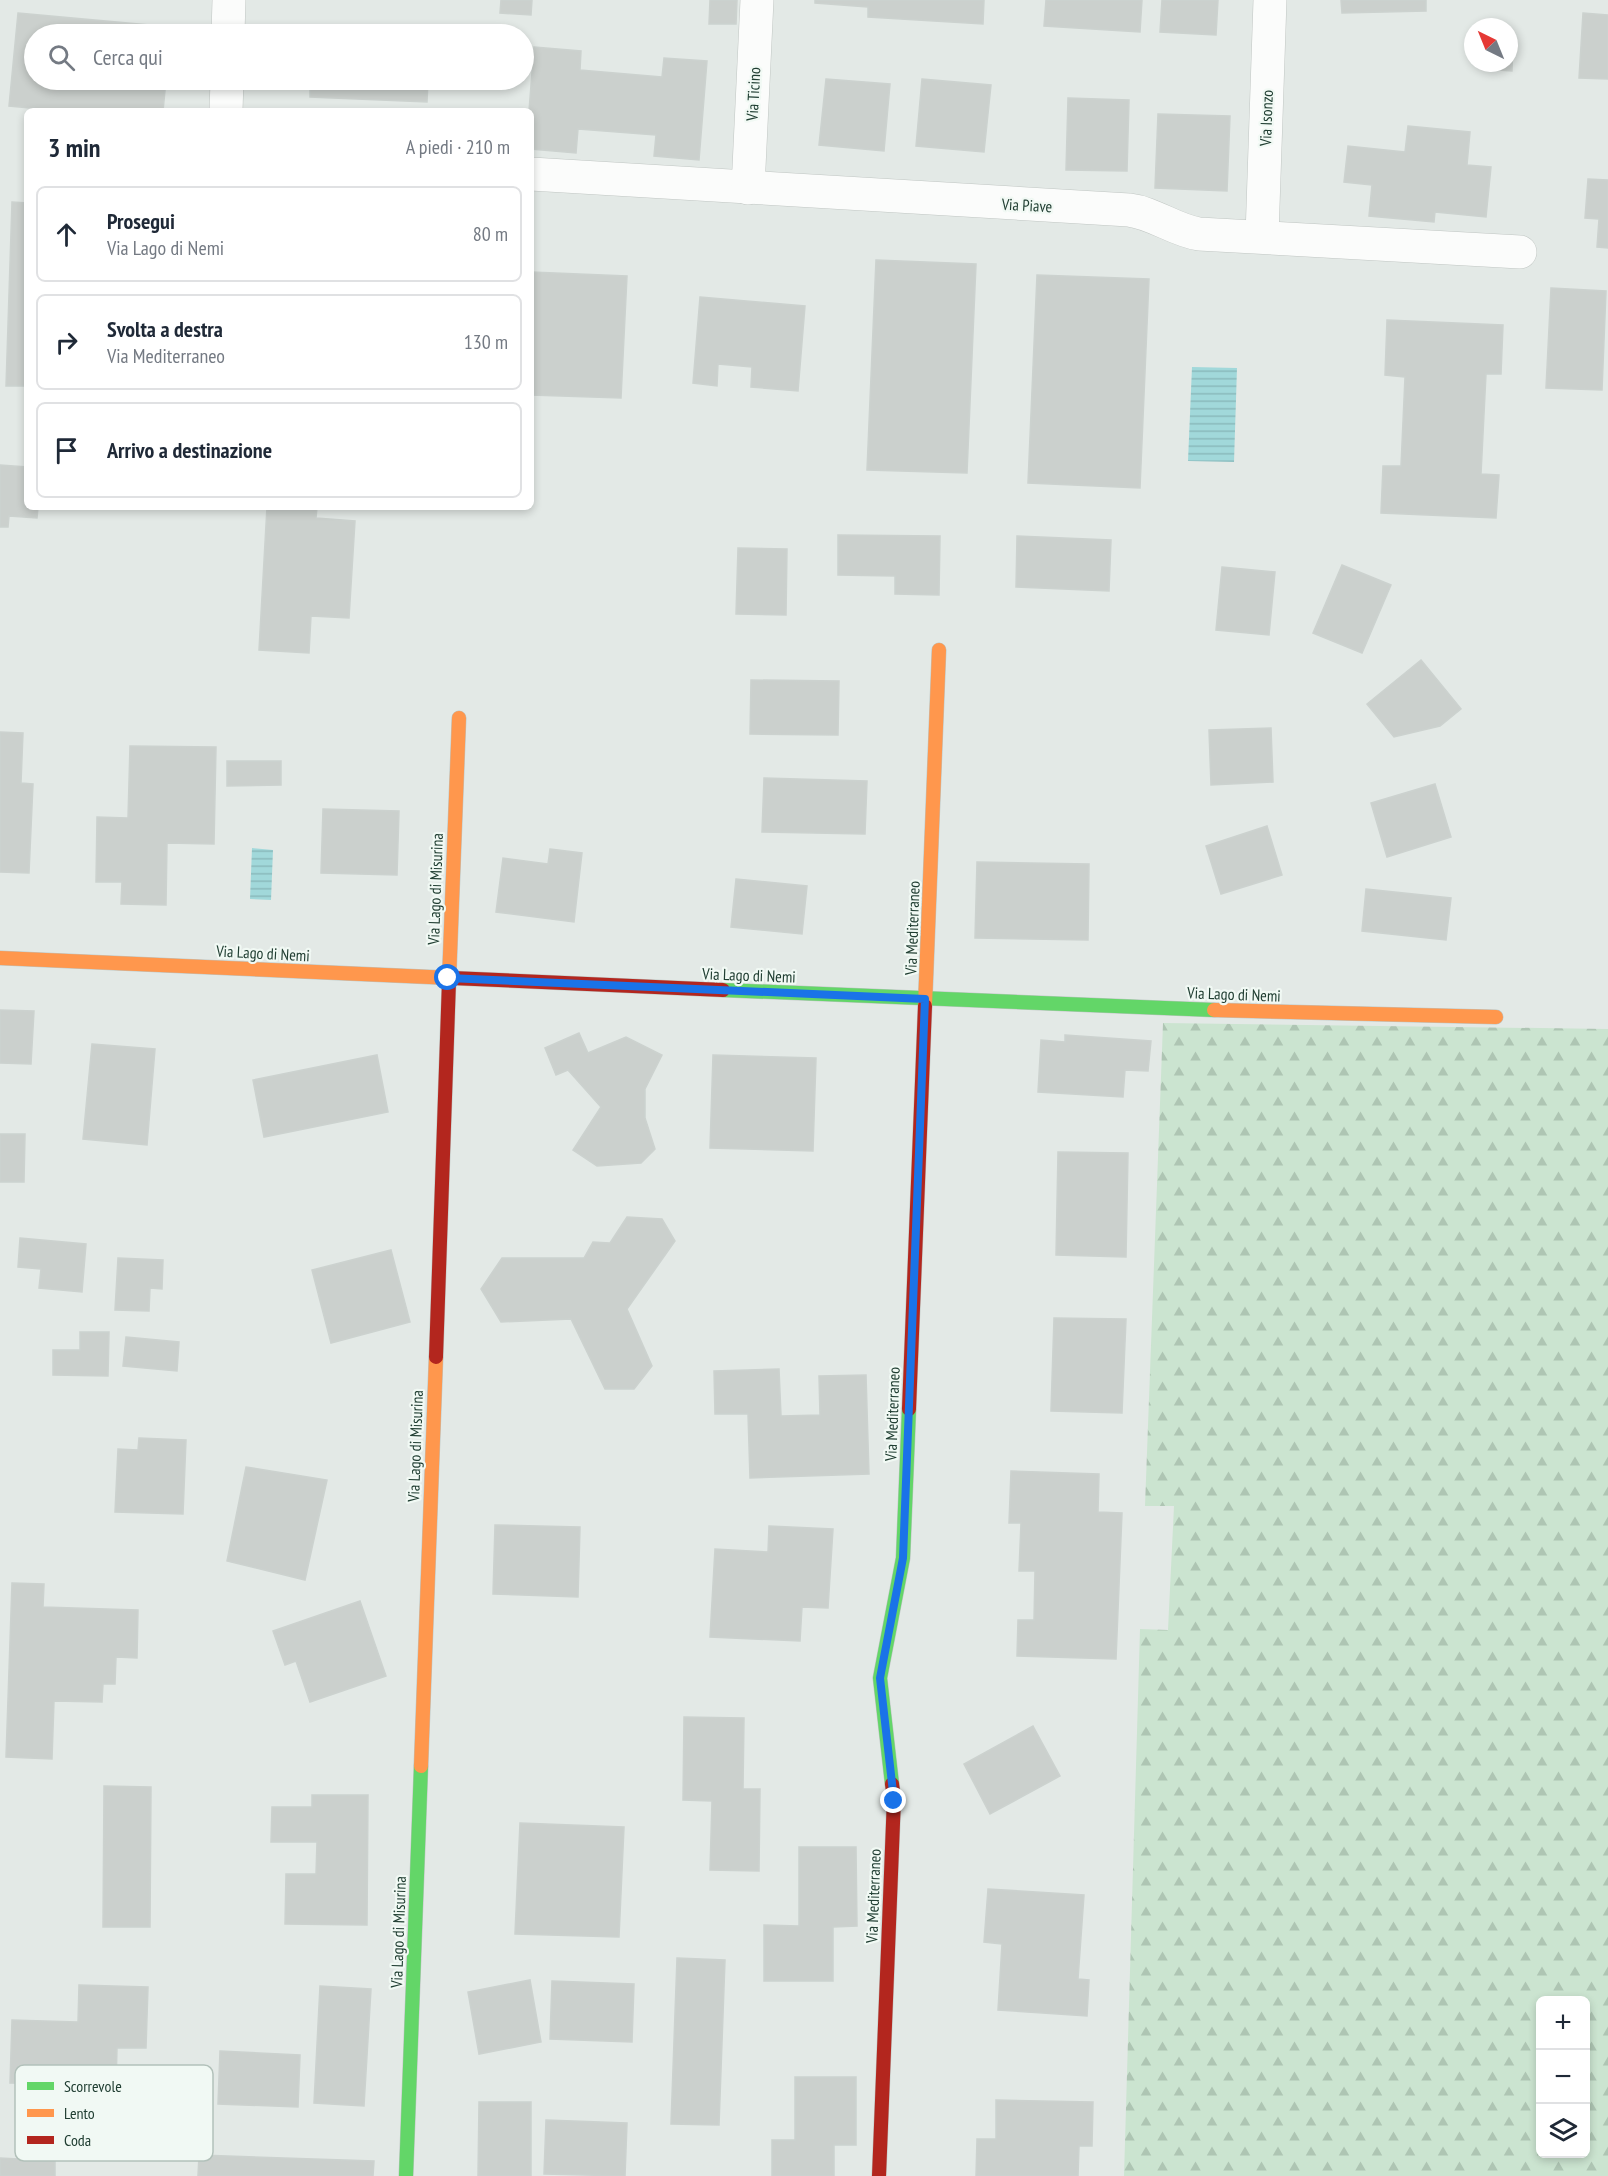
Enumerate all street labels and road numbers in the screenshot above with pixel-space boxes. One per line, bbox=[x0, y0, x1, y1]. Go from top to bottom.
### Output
street label: Via Ticino bbox=[742, 66, 764, 122]
street label: Via Isonzo bbox=[1255, 89, 1277, 147]
street label: Via Piave bbox=[1000, 194, 1053, 216]
street label: Via Lago di Misurina bbox=[423, 833, 447, 946]
street label: Via Mediterraneo bbox=[900, 880, 924, 976]
street label: Via Lago di Nemi bbox=[215, 941, 310, 965]
street label: Via Lago di Nemi bbox=[701, 963, 796, 987]
street label: Via Lago di Nemi bbox=[1186, 982, 1281, 1006]
street label: Via Mediterraneo bbox=[880, 1366, 904, 1462]
street label: Via Lago di Misurina bbox=[403, 1390, 427, 1503]
street label: Via Mediterraneo bbox=[861, 1848, 885, 1944]
street label: Via Lago di Misurina bbox=[386, 1876, 410, 1989]

